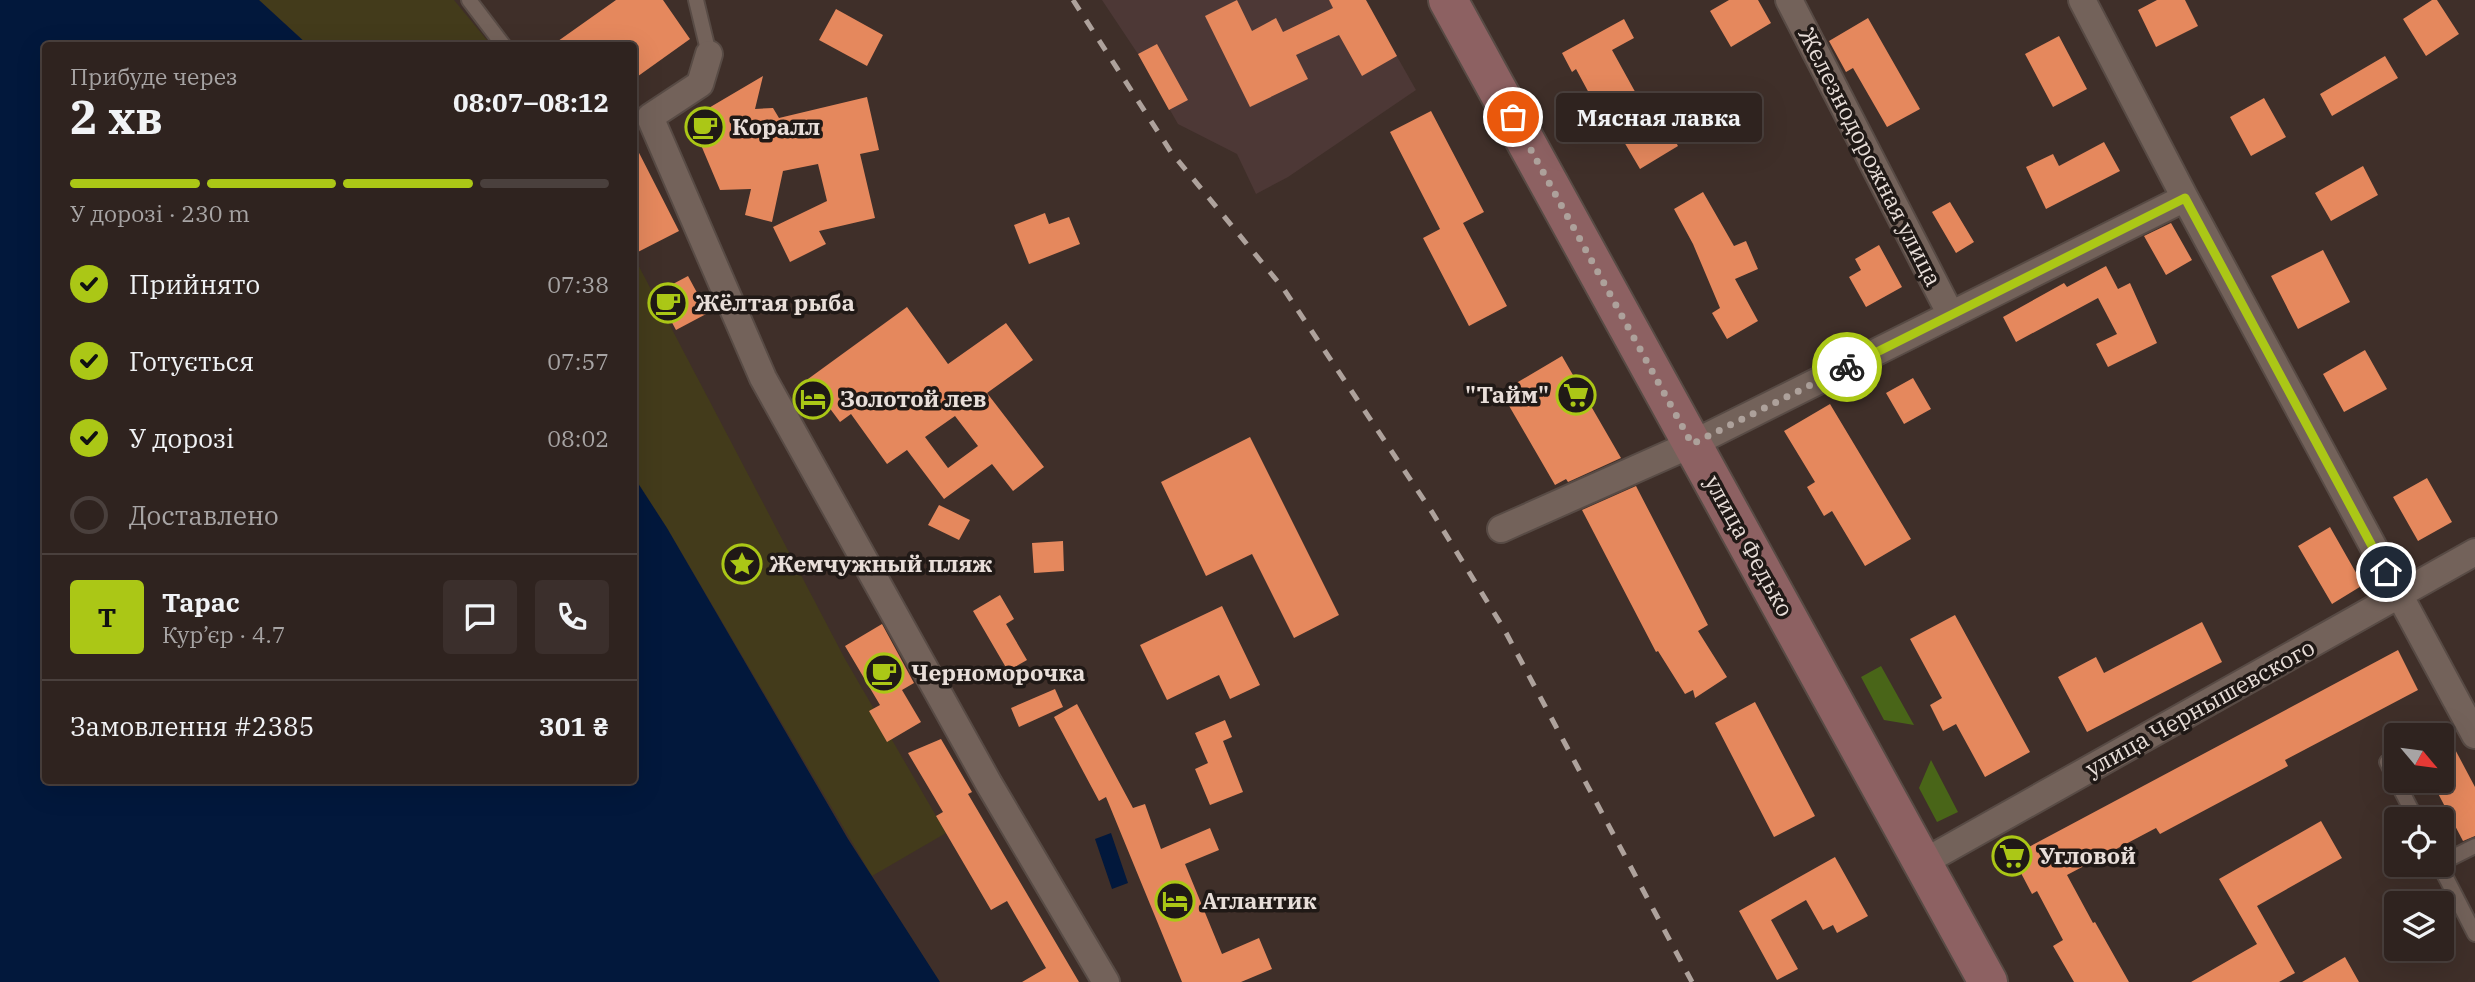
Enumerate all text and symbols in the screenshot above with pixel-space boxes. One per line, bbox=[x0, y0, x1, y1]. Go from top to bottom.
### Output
street label: Железнодорожная улица bbox=[1792, 22, 1949, 291]
text: Прибуде через bbox=[70, 61, 238, 91]
text: 08:07–08:12 bbox=[453, 85, 609, 119]
text: 2 хв bbox=[70, 87, 163, 147]
pin bbox=[1483, 87, 1543, 147]
callout: Мясная лавка bbox=[1555, 92, 1762, 142]
icon: bag bbox=[1494, 98, 1532, 136]
text: Мясная лавка bbox=[1577, 102, 1741, 132]
cafe icon: Коралл bbox=[684, 106, 726, 148]
place label: Коралл bbox=[732, 111, 820, 141]
text: У дорозі · 230 m bbox=[70, 198, 250, 228]
icon: check bbox=[70, 265, 108, 303]
text: Прийнято bbox=[129, 267, 260, 301]
text: 07:38 bbox=[547, 269, 609, 299]
cafe icon: Жёлтая рыба bbox=[647, 282, 689, 324]
place label: Жёлтая рыба bbox=[695, 287, 855, 317]
courier bbox=[1812, 332, 1882, 402]
icon: check bbox=[70, 342, 108, 380]
text: Готується bbox=[129, 344, 254, 378]
text: 07:57 bbox=[547, 346, 609, 376]
icon: bike bbox=[1828, 348, 1866, 386]
supermarket icon: "Тайм" bbox=[1555, 374, 1597, 416]
hotel icon: Золотой лев bbox=[792, 378, 834, 420]
place label: "Тайм" bbox=[1465, 379, 1549, 409]
place label: Золотой лев bbox=[840, 383, 986, 413]
icon: check bbox=[70, 419, 108, 457]
text: У дорозі bbox=[129, 421, 234, 455]
text: 08:02 bbox=[547, 423, 609, 453]
street label: улица Федько bbox=[1699, 469, 1801, 622]
text: Доставлено bbox=[129, 498, 279, 532]
pin bbox=[2356, 542, 2416, 602]
place icon: Жемчужный пляж bbox=[721, 543, 763, 585]
place label: Жемчужный пляж bbox=[769, 548, 993, 578]
icon: home bbox=[2367, 553, 2405, 591]
button: chat bbox=[443, 580, 517, 654]
button: phone bbox=[535, 580, 609, 654]
text: Тарас bbox=[162, 585, 240, 619]
text: Т bbox=[98, 600, 116, 634]
text: Кур’єр · 4.7 bbox=[162, 619, 286, 649]
street label: улица Чернышевского bbox=[2080, 632, 2319, 783]
cafe icon: Черноморочка bbox=[863, 652, 905, 694]
place label: Черноморочка bbox=[911, 657, 1086, 687]
text: Замовлення #2385 bbox=[70, 709, 314, 743]
text: 301 ₴ bbox=[539, 709, 609, 743]
north arrow bbox=[2384, 723, 2454, 793]
map controls bbox=[2384, 723, 2454, 961]
button: locate bbox=[2384, 807, 2454, 877]
supermarket icon: Угловой bbox=[1991, 835, 2033, 877]
place label: Угловой bbox=[2039, 840, 2136, 870]
hotel icon: Атлантик bbox=[1154, 880, 1196, 922]
place label: Атлантик bbox=[1202, 885, 1317, 915]
button: layers bbox=[2384, 891, 2454, 961]

